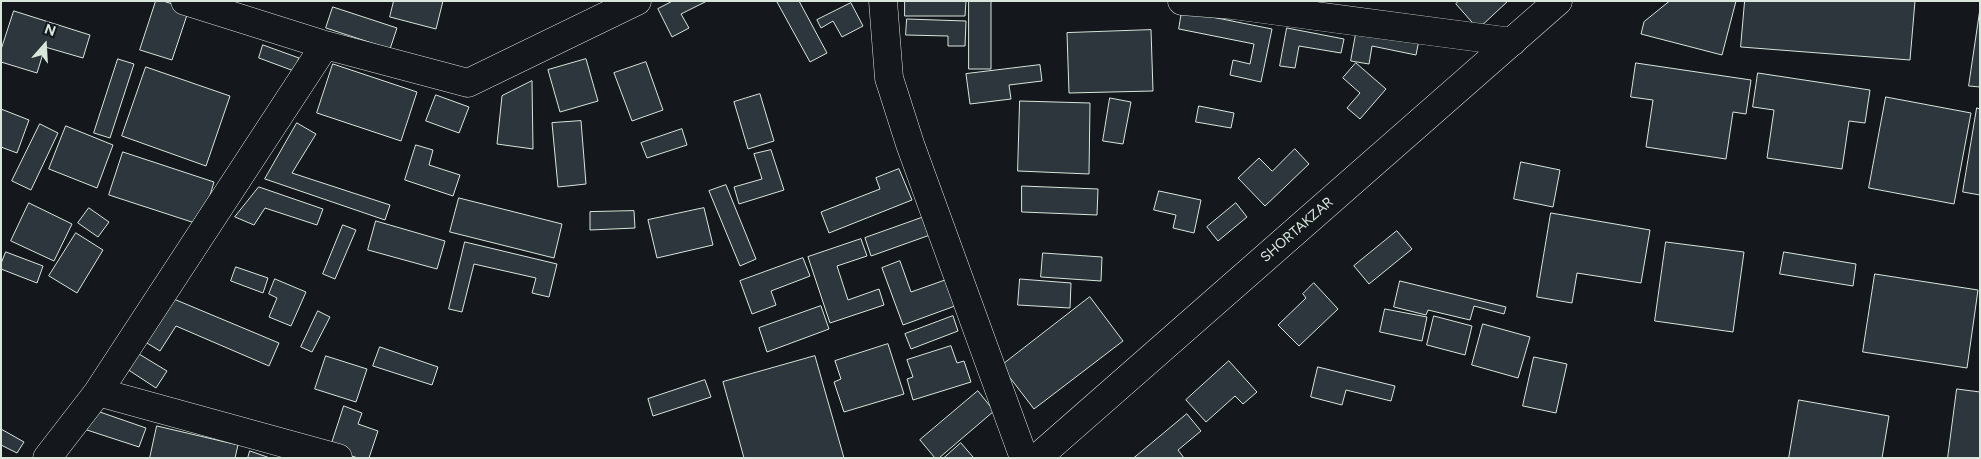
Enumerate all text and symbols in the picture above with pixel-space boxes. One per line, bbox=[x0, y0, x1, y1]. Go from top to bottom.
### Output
north arrow bbox=[20, 20, 70, 70]
text: N bbox=[42, 21, 58, 40]
street label: SHORTAKZAR bbox=[1257, 194, 1337, 266]

